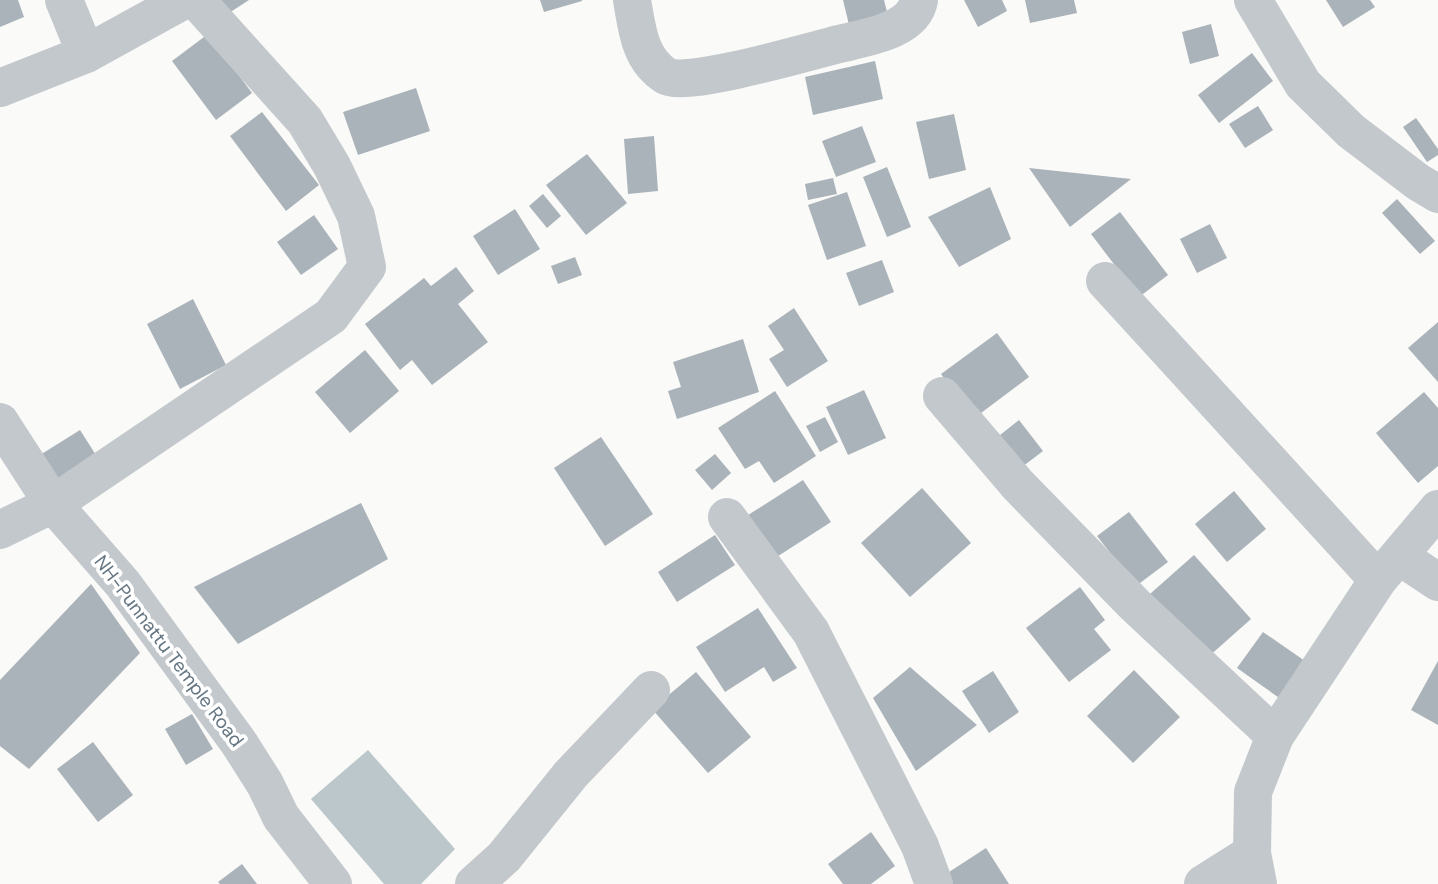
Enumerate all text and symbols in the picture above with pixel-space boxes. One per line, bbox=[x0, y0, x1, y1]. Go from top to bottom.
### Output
street label: NH-Punnattu Temple Road bbox=[89, 550, 249, 752]

